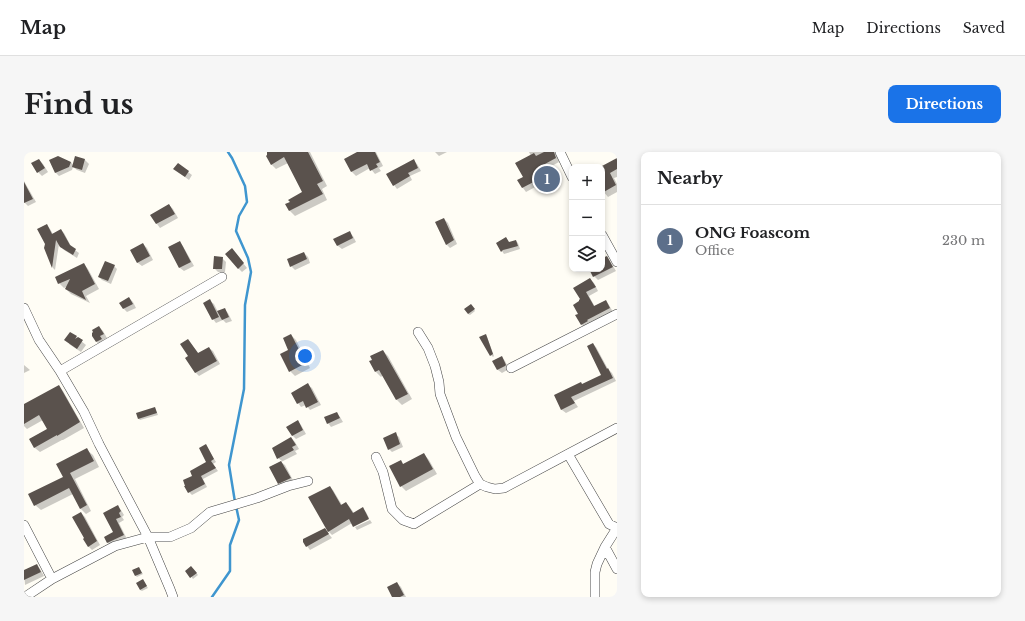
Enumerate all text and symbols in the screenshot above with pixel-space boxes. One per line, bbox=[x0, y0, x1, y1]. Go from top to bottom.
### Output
text: Map bbox=[20, 16, 66, 39]
text: Map bbox=[812, 19, 844, 37]
text: Directions bbox=[866, 19, 941, 37]
text: Saved bbox=[963, 19, 1005, 37]
button: Directions bbox=[888, 85, 1001, 123]
text: Find us bbox=[24, 87, 134, 122]
pin: 1 bbox=[534, 164, 560, 194]
map controls bbox=[569, 164, 605, 272]
button: + bbox=[569, 164, 605, 200]
text: Nearby bbox=[657, 168, 723, 189]
button: − bbox=[569, 200, 605, 236]
text: ONG Foascom bbox=[695, 223, 810, 242]
text: 1 bbox=[667, 232, 673, 249]
text: 230 m bbox=[942, 232, 985, 249]
button: layers bbox=[569, 236, 605, 272]
text: Office bbox=[695, 242, 734, 259]
your location bbox=[295, 346, 315, 366]

